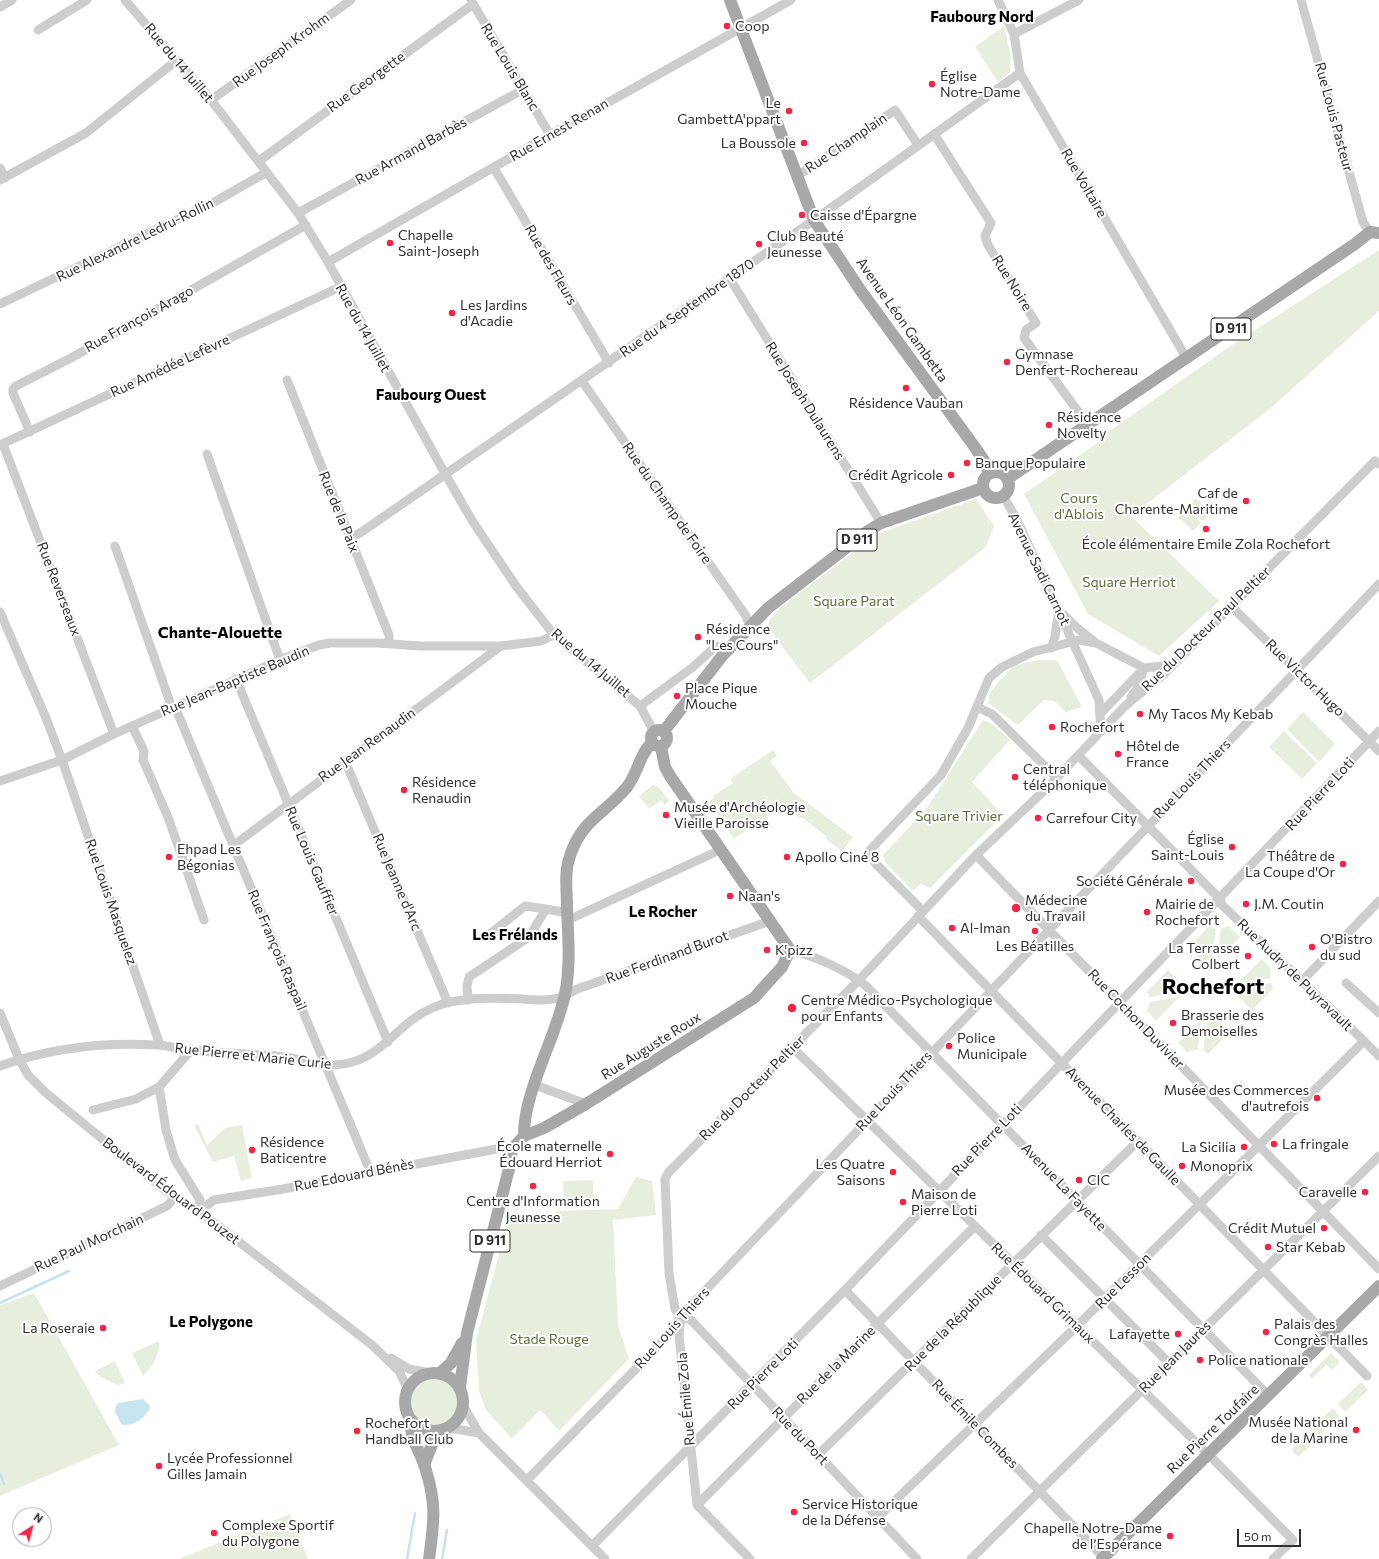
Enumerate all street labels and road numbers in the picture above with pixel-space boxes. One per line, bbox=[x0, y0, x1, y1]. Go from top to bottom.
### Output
street label: Rue Joseph Krohm bbox=[229, 9, 333, 91]
street label: Rue du 14 Juillet bbox=[141, 20, 217, 106]
street label: Rue Louis Blanc bbox=[477, 20, 543, 114]
street label: Rue Georgette bbox=[324, 48, 408, 116]
street label: Rue Louis Pasteur bbox=[1311, 60, 1357, 174]
street label: Rue Ernest Renan bbox=[507, 95, 611, 165]
street label: Rue Champlain bbox=[802, 109, 890, 177]
street label: Rue Armand Barbès bbox=[352, 113, 470, 189]
street label: Rue Voltaire bbox=[1057, 145, 1111, 221]
street label: Rue Alexandre Ledru-Rollin bbox=[54, 195, 216, 285]
street label: Rue des Fleurs bbox=[521, 222, 581, 308]
street label: Rue Noire bbox=[988, 252, 1036, 314]
street label: Rue du 4 Septembre 1870 bbox=[616, 255, 758, 361]
street label: Avenue Léon Gambetta bbox=[853, 255, 951, 385]
street label: Rue du 14 Juillet bbox=[332, 281, 394, 375]
street label: Rue François Arago bbox=[82, 282, 196, 356]
road number: D 911 bbox=[1211, 318, 1251, 340]
street label: Rue Amédée Lefèvre bbox=[108, 331, 232, 401]
street label: Rue Joseph Dulaurens bbox=[762, 339, 848, 463]
street label: Rue du Champ de Foire bbox=[619, 439, 715, 567]
street label: Rue de la Paix bbox=[315, 469, 363, 555]
street label: Avenue Sadi Carnot bbox=[1004, 510, 1074, 628]
road number: D 911 bbox=[837, 529, 877, 551]
street label: Rue Reverseaux bbox=[33, 540, 85, 638]
street label: Rue du Docteur Paul Peltier bbox=[1138, 563, 1274, 695]
street label: Rue du 14 Juillet bbox=[548, 625, 634, 701]
street label: Rue Victor Hugo bbox=[1262, 636, 1348, 720]
street label: Rue Jean-Baptiste Baudin bbox=[158, 642, 312, 720]
street label: Rue Jean Renaudin bbox=[315, 704, 419, 786]
street label: Rue Louis Thiers bbox=[1150, 736, 1234, 822]
street label: Rue Pierre Loti bbox=[1282, 754, 1358, 834]
street label: Rue Louis Gauffier bbox=[281, 804, 343, 918]
street label: Rue Jeanne d'Arc bbox=[369, 831, 425, 933]
street label: Rue Louis Masquelez bbox=[82, 837, 140, 967]
street label: Rue François Raspail bbox=[244, 887, 310, 1013]
street label: Rue Audry de Puyravault bbox=[1234, 915, 1356, 1035]
street label: Rue Ferdinand Burot bbox=[603, 927, 731, 987]
street label: Rue Cochon Duvivier bbox=[1084, 966, 1188, 1072]
street label: Rue Auguste Roux bbox=[598, 1009, 704, 1083]
street label: Rue du Docteur Peltier bbox=[696, 1032, 808, 1144]
street label: Rue Pierre et Marie Curie bbox=[174, 1039, 332, 1073]
street label: Rue Louis Thiers bbox=[852, 1047, 936, 1135]
street label: Avenue Charles de Gaulle bbox=[1062, 1063, 1184, 1189]
street label: Rue Pierre Loti bbox=[948, 1101, 1026, 1179]
street label: Boulevard Édouard Pouzet bbox=[99, 1134, 243, 1248]
street label: Avenue La Fayette bbox=[1018, 1140, 1110, 1234]
street label: Rue Edouard Bénès bbox=[293, 1155, 415, 1195]
street label: Rue Paul Morchain bbox=[32, 1210, 146, 1276]
road number: D 911 bbox=[470, 1230, 510, 1252]
street label: Rue Édouard Grimaux bbox=[988, 1239, 1098, 1347]
street label: Rue Lesson bbox=[1092, 1250, 1154, 1312]
street label: Rue de la République bbox=[901, 1271, 1005, 1375]
street label: Rue Louis Thiers bbox=[631, 1284, 713, 1372]
street label: Rue Jean Jaurès bbox=[1135, 1317, 1215, 1397]
street label: Rue de la Marine bbox=[793, 1322, 879, 1408]
street label: Rue Pierre Loti bbox=[724, 1335, 802, 1413]
street label: Rue Émile Zola bbox=[674, 1352, 698, 1446]
street label: Rue Émile Combes bbox=[928, 1376, 1022, 1472]
street label: Rue Pierre Toufaire bbox=[1164, 1381, 1262, 1477]
street label: Rue du Port bbox=[768, 1404, 832, 1468]

